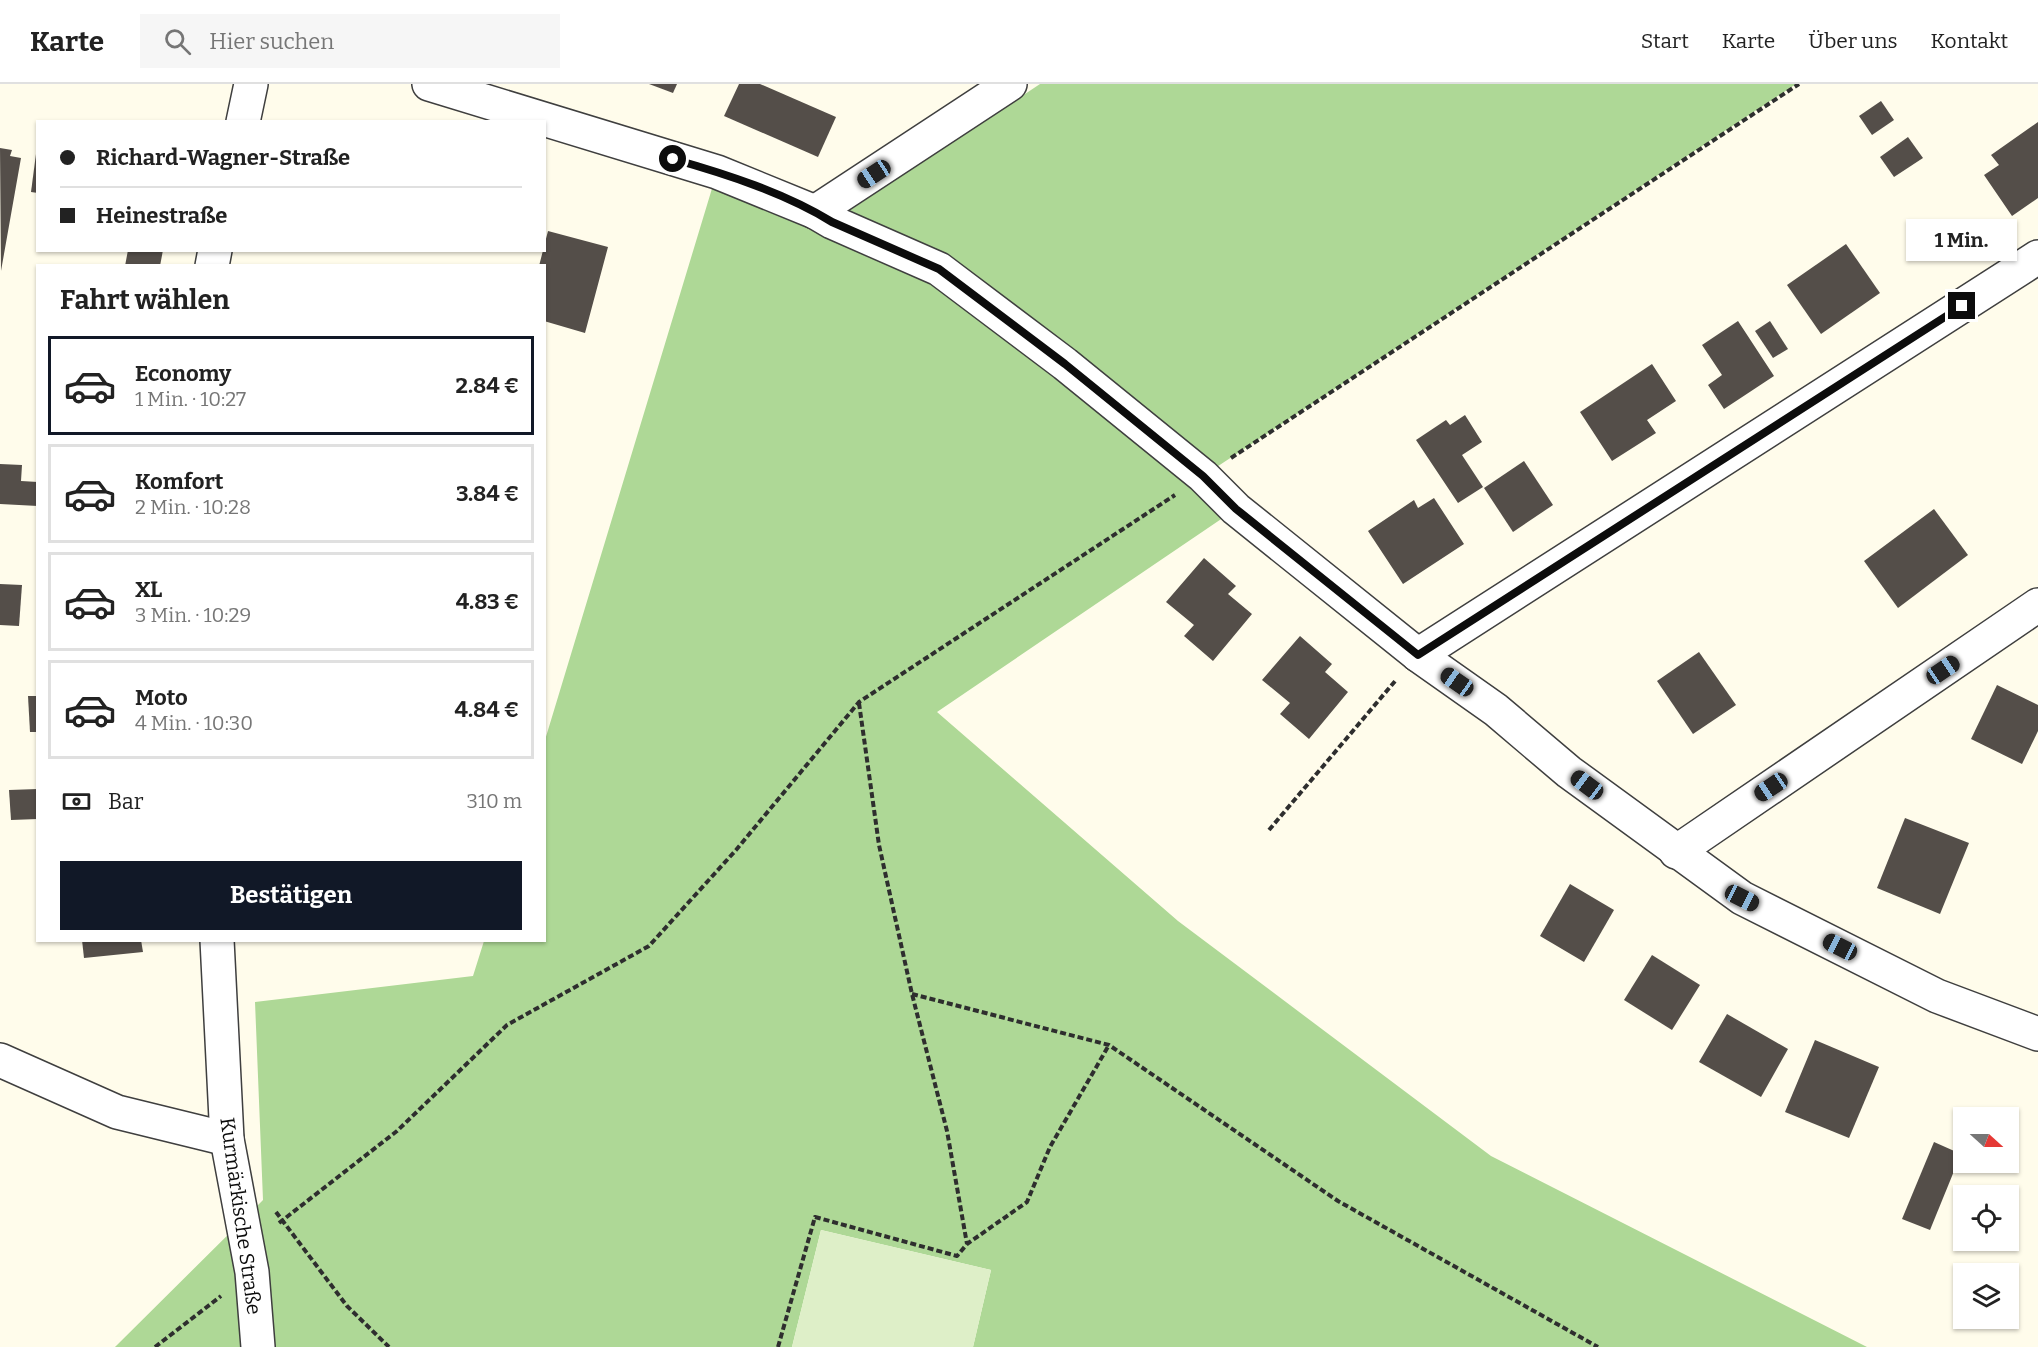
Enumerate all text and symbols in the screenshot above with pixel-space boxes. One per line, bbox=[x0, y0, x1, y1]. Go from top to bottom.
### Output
search box bbox=[140, 14, 560, 68]
text: Karte bbox=[30, 25, 104, 58]
icon: search bbox=[161, 25, 194, 58]
text: Hier suchen bbox=[209, 28, 334, 55]
text: Start bbox=[1641, 28, 1689, 54]
text: Karte bbox=[1722, 28, 1775, 54]
text: Über uns bbox=[1808, 28, 1898, 54]
text: Kontakt bbox=[1931, 28, 2008, 54]
text: Richard-Wagner-Straße bbox=[96, 144, 350, 171]
route start bbox=[659, 145, 686, 172]
car bbox=[854, 157, 894, 191]
text: Heinestraße bbox=[96, 202, 227, 229]
callout: 1 Min. bbox=[1906, 219, 2018, 261]
text: 1 Min. bbox=[1935, 228, 1988, 252]
text: Fahrt wählen bbox=[60, 284, 230, 316]
route end bbox=[1948, 292, 1975, 319]
icon: car bbox=[63, 359, 117, 413]
text: Economy bbox=[135, 360, 231, 387]
text: 2.84 € bbox=[456, 372, 519, 399]
text: 1 Min. · 10:27 bbox=[135, 387, 246, 411]
icon: car bbox=[63, 467, 117, 521]
text: Komfort bbox=[135, 468, 224, 495]
text: 3.84 € bbox=[456, 480, 519, 507]
text: 2 Min. · 10:28 bbox=[135, 495, 251, 519]
icon: car bbox=[63, 575, 117, 629]
text: XL bbox=[135, 576, 162, 603]
text: 4.83 € bbox=[456, 588, 519, 615]
text: 3 Min. · 10:29 bbox=[135, 603, 251, 627]
car bbox=[1923, 652, 1963, 688]
car bbox=[1437, 664, 1477, 700]
icon: car bbox=[63, 683, 117, 737]
text: Moto bbox=[135, 684, 188, 711]
text: 4.84 € bbox=[455, 696, 519, 723]
text: 4 Min. · 10:30 bbox=[135, 711, 253, 735]
car bbox=[1567, 767, 1607, 803]
car bbox=[1751, 769, 1791, 805]
icon: cash bbox=[60, 785, 93, 818]
text: Bar bbox=[108, 788, 143, 815]
text: 310 m bbox=[467, 789, 522, 813]
button: Bestätigen bbox=[60, 861, 522, 930]
car bbox=[1722, 882, 1762, 914]
car bbox=[1820, 931, 1860, 963]
north arrow bbox=[1953, 1107, 2019, 1173]
map controls bbox=[1953, 1107, 2019, 1329]
street label: Kurmärkische Straße bbox=[215, 1116, 267, 1316]
button: locate bbox=[1953, 1185, 2019, 1251]
button: layers bbox=[1953, 1263, 2019, 1329]

